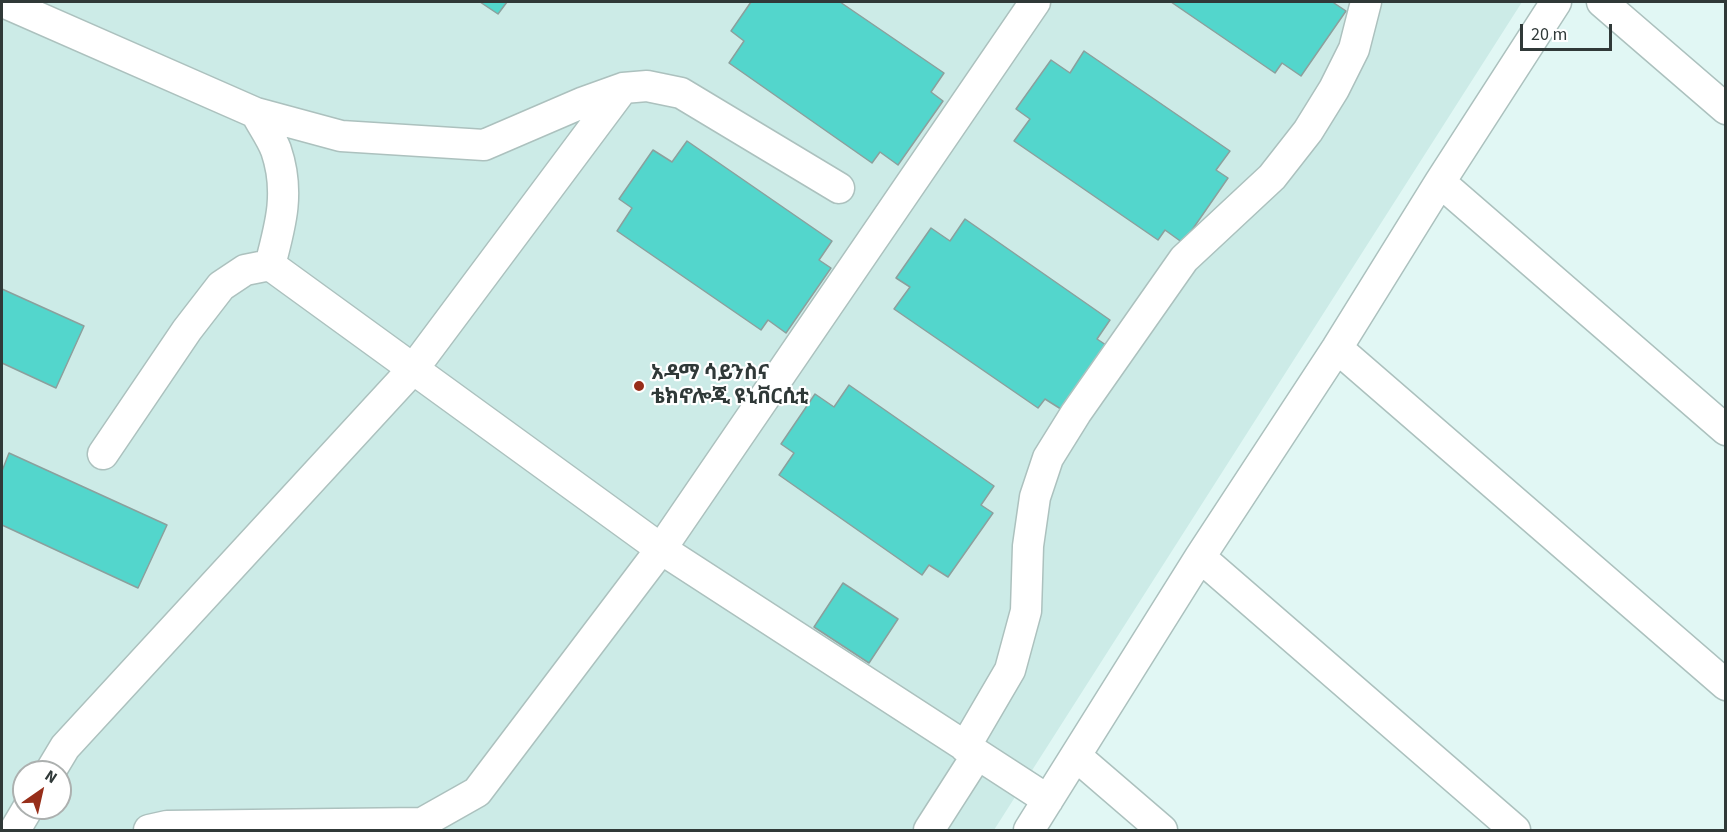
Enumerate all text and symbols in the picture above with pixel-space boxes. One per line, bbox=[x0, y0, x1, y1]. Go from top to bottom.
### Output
scale bar bbox=[1523, 12, 1614, 50]
text: 20 m bbox=[1531, 22, 1567, 47]
place label: አዳማ ሳይንስና ቴክኖሎጂ ዩኒቨርሲቲ bbox=[651, 361, 809, 411]
marker: አዳማ ሳይንስና ቴክኖሎጂ ዩኒቨርሲቲ bbox=[632, 379, 646, 393]
north arrow bbox=[12, 760, 72, 820]
text: N bbox=[40, 765, 62, 789]

